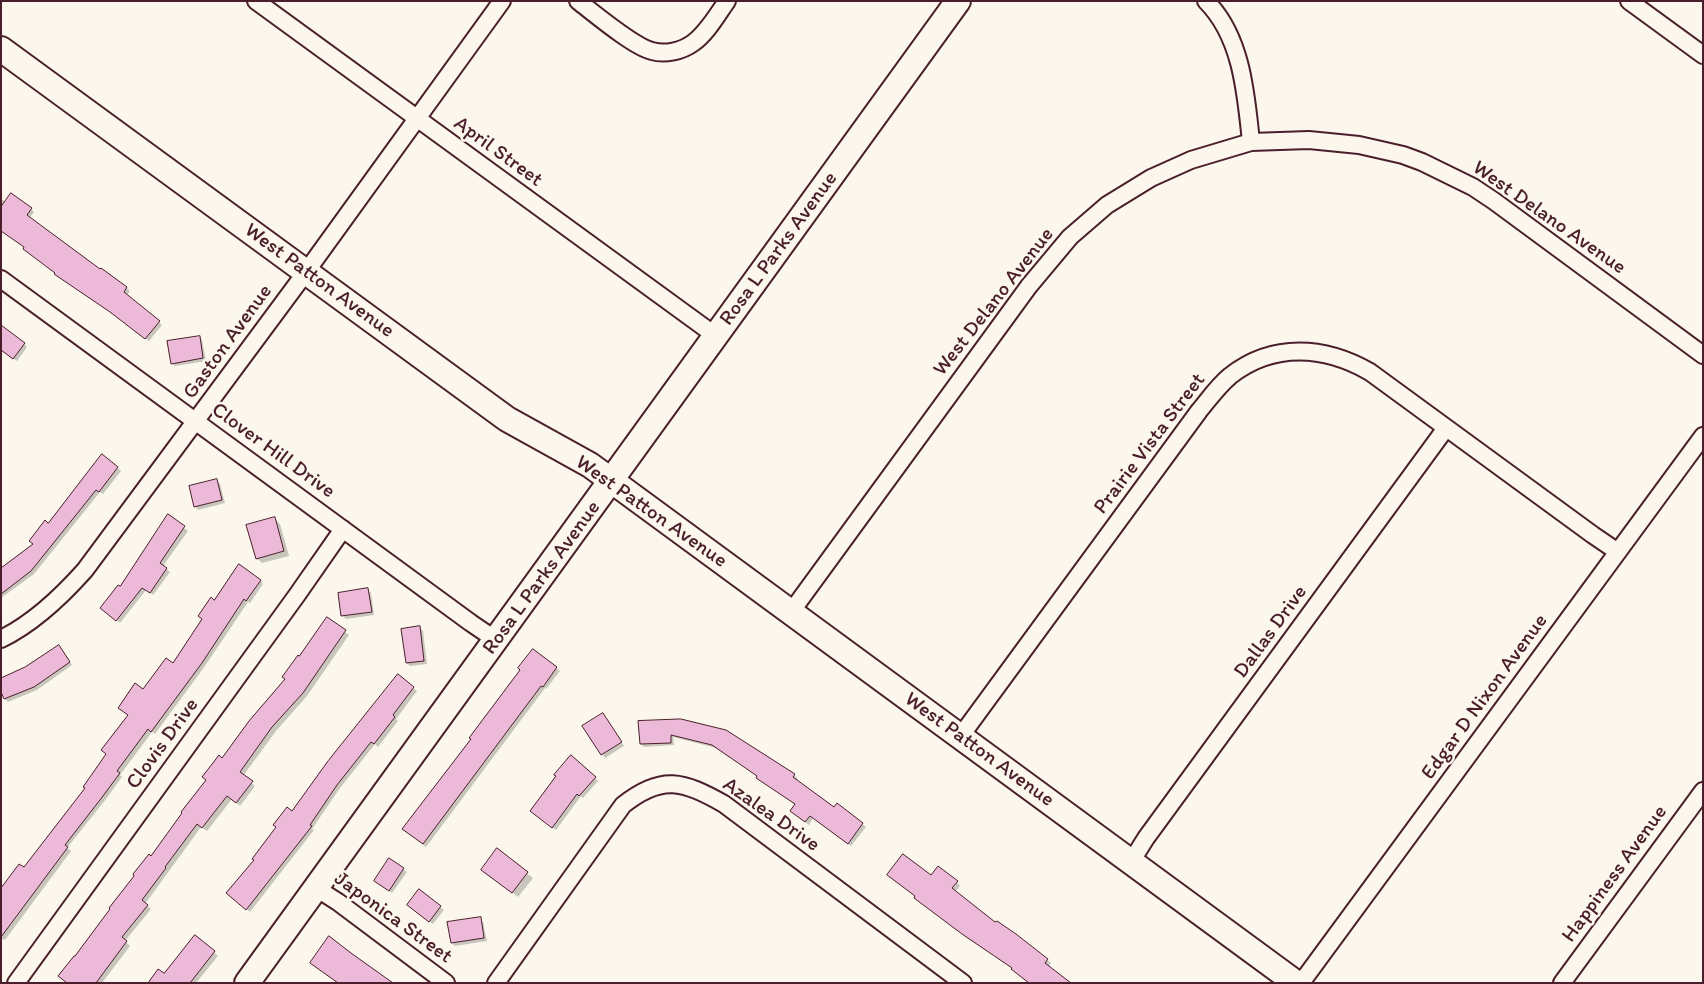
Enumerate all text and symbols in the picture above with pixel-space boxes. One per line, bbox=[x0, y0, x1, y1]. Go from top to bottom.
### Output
street label: April Street bbox=[449, 111, 547, 193]
street label: West Delano Avenue bbox=[1467, 156, 1631, 280]
street label: Rosa L Parks Avenue bbox=[715, 167, 843, 331]
street label: West Patton Avenue bbox=[239, 218, 399, 344]
street label: West Delano Avenue bbox=[928, 223, 1060, 381]
street label: Gaston Avenue bbox=[178, 280, 278, 404]
street label: Prairie Vista Street bbox=[1089, 368, 1211, 520]
street label: Clover Hill Drive bbox=[206, 398, 340, 504]
street label: West Patton Avenue bbox=[570, 450, 732, 574]
street label: Rosa L Parks Avenue bbox=[478, 496, 606, 660]
street label: Dallas Drive bbox=[1229, 581, 1313, 683]
street label: Edgar D Nixon Avenue bbox=[1416, 609, 1554, 785]
street label: West Patton Avenue bbox=[899, 687, 1059, 813]
street label: Clovis Drive bbox=[121, 693, 205, 795]
street label: Azalea Drive bbox=[717, 772, 825, 858]
street label: Happiness Avenue bbox=[1557, 800, 1673, 948]
street label: Japonica Street bbox=[329, 867, 457, 969]

